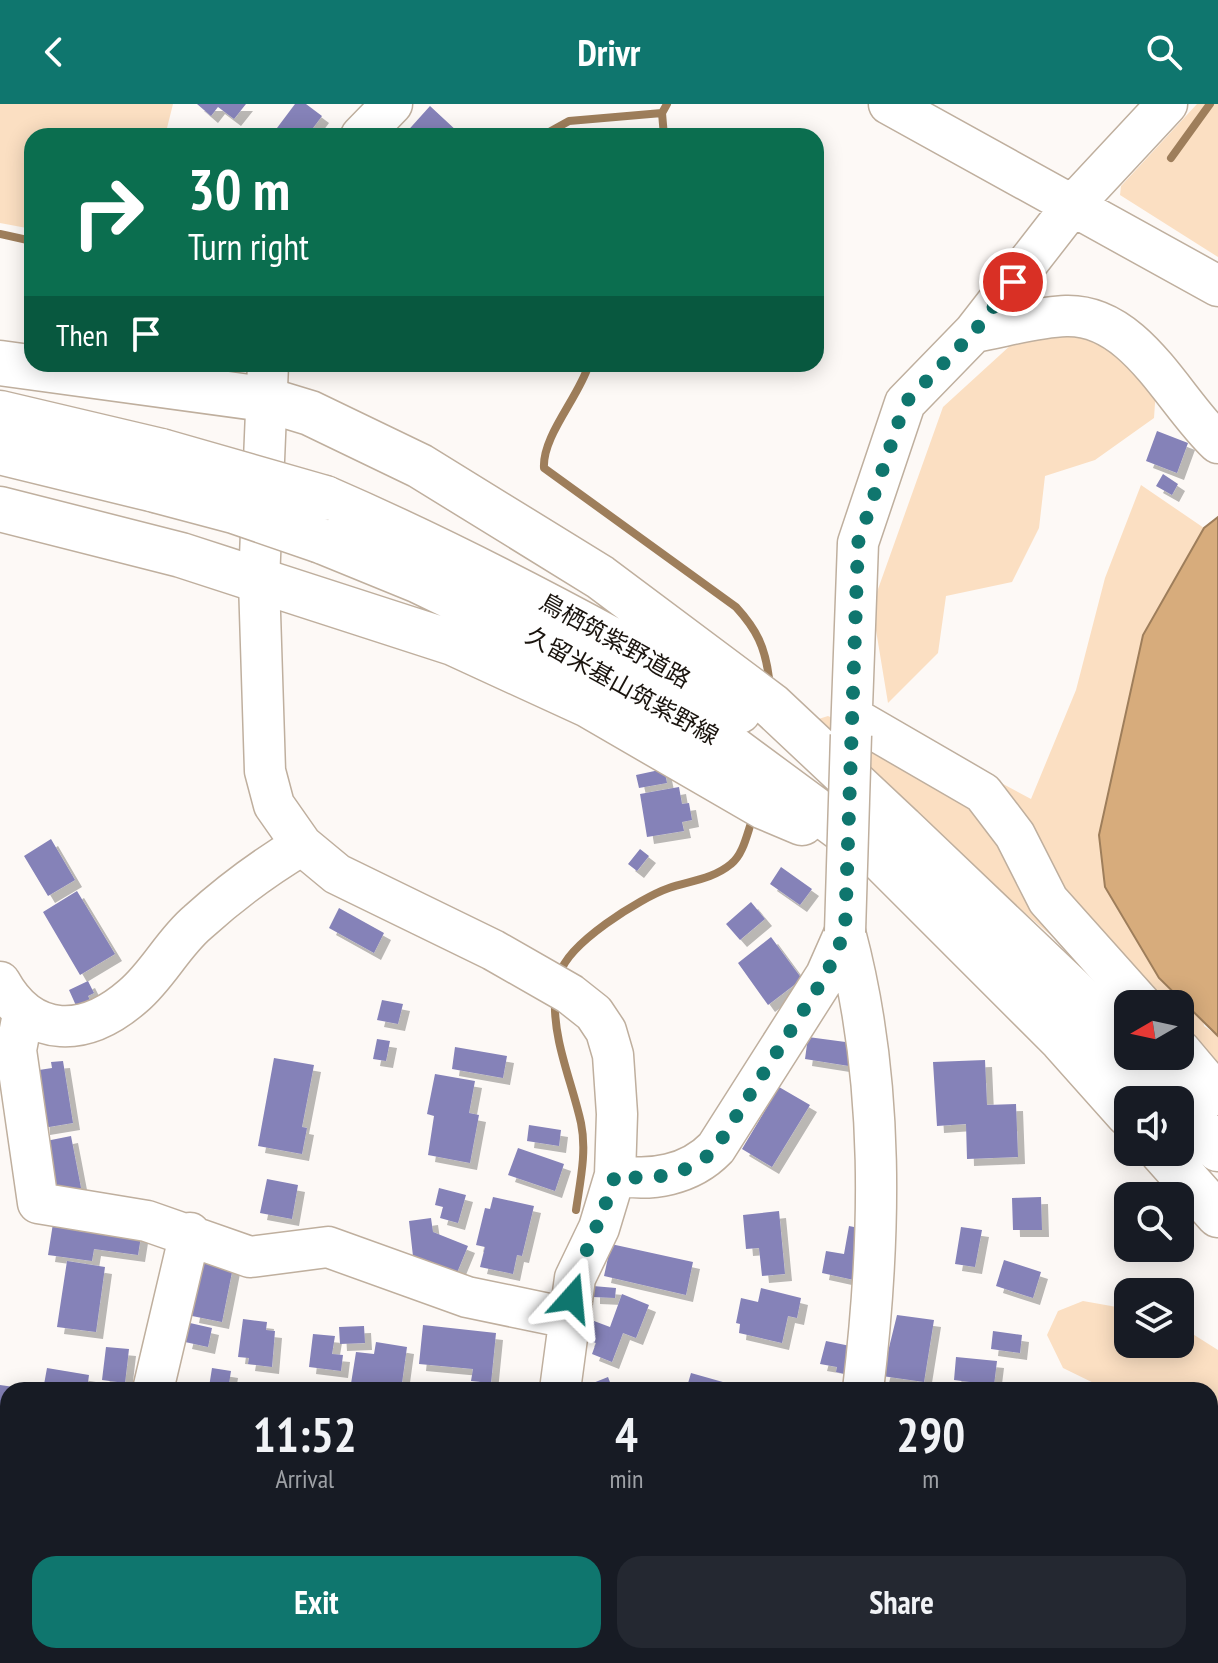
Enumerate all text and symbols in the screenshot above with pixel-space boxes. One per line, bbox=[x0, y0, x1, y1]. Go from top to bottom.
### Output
text: Drivr bbox=[578, 29, 640, 76]
icon: back bbox=[32, 30, 76, 74]
icon: search bbox=[1142, 30, 1186, 74]
text: 30 m bbox=[188, 153, 290, 225]
icon: right bbox=[56, 160, 160, 264]
text: Turn right bbox=[188, 223, 309, 270]
pin bbox=[979, 248, 1047, 316]
icon: arrive bbox=[991, 260, 1035, 304]
icon: arrive bbox=[124, 312, 168, 356]
text: Then bbox=[56, 315, 108, 354]
street label: 鳥栖筑紫野道路 bbox=[534, 586, 696, 695]
street label: 久留米基山筑紫野線 bbox=[520, 620, 724, 751]
north arrow bbox=[1114, 990, 1194, 1070]
map controls bbox=[1114, 990, 1194, 1358]
button: sound bbox=[1114, 1086, 1194, 1166]
button: search bbox=[1114, 1182, 1194, 1262]
position arrow bbox=[530, 1256, 614, 1340]
button: layers bbox=[1114, 1278, 1194, 1358]
text: 11:52 bbox=[253, 1403, 357, 1465]
text: 4 bbox=[615, 1403, 638, 1465]
text: 290 bbox=[896, 1403, 965, 1465]
text: Arrival bbox=[275, 1462, 334, 1495]
text: min bbox=[609, 1462, 643, 1495]
text: m bbox=[922, 1462, 939, 1495]
button: Exit bbox=[32, 1556, 601, 1648]
button: Share bbox=[617, 1556, 1186, 1648]

